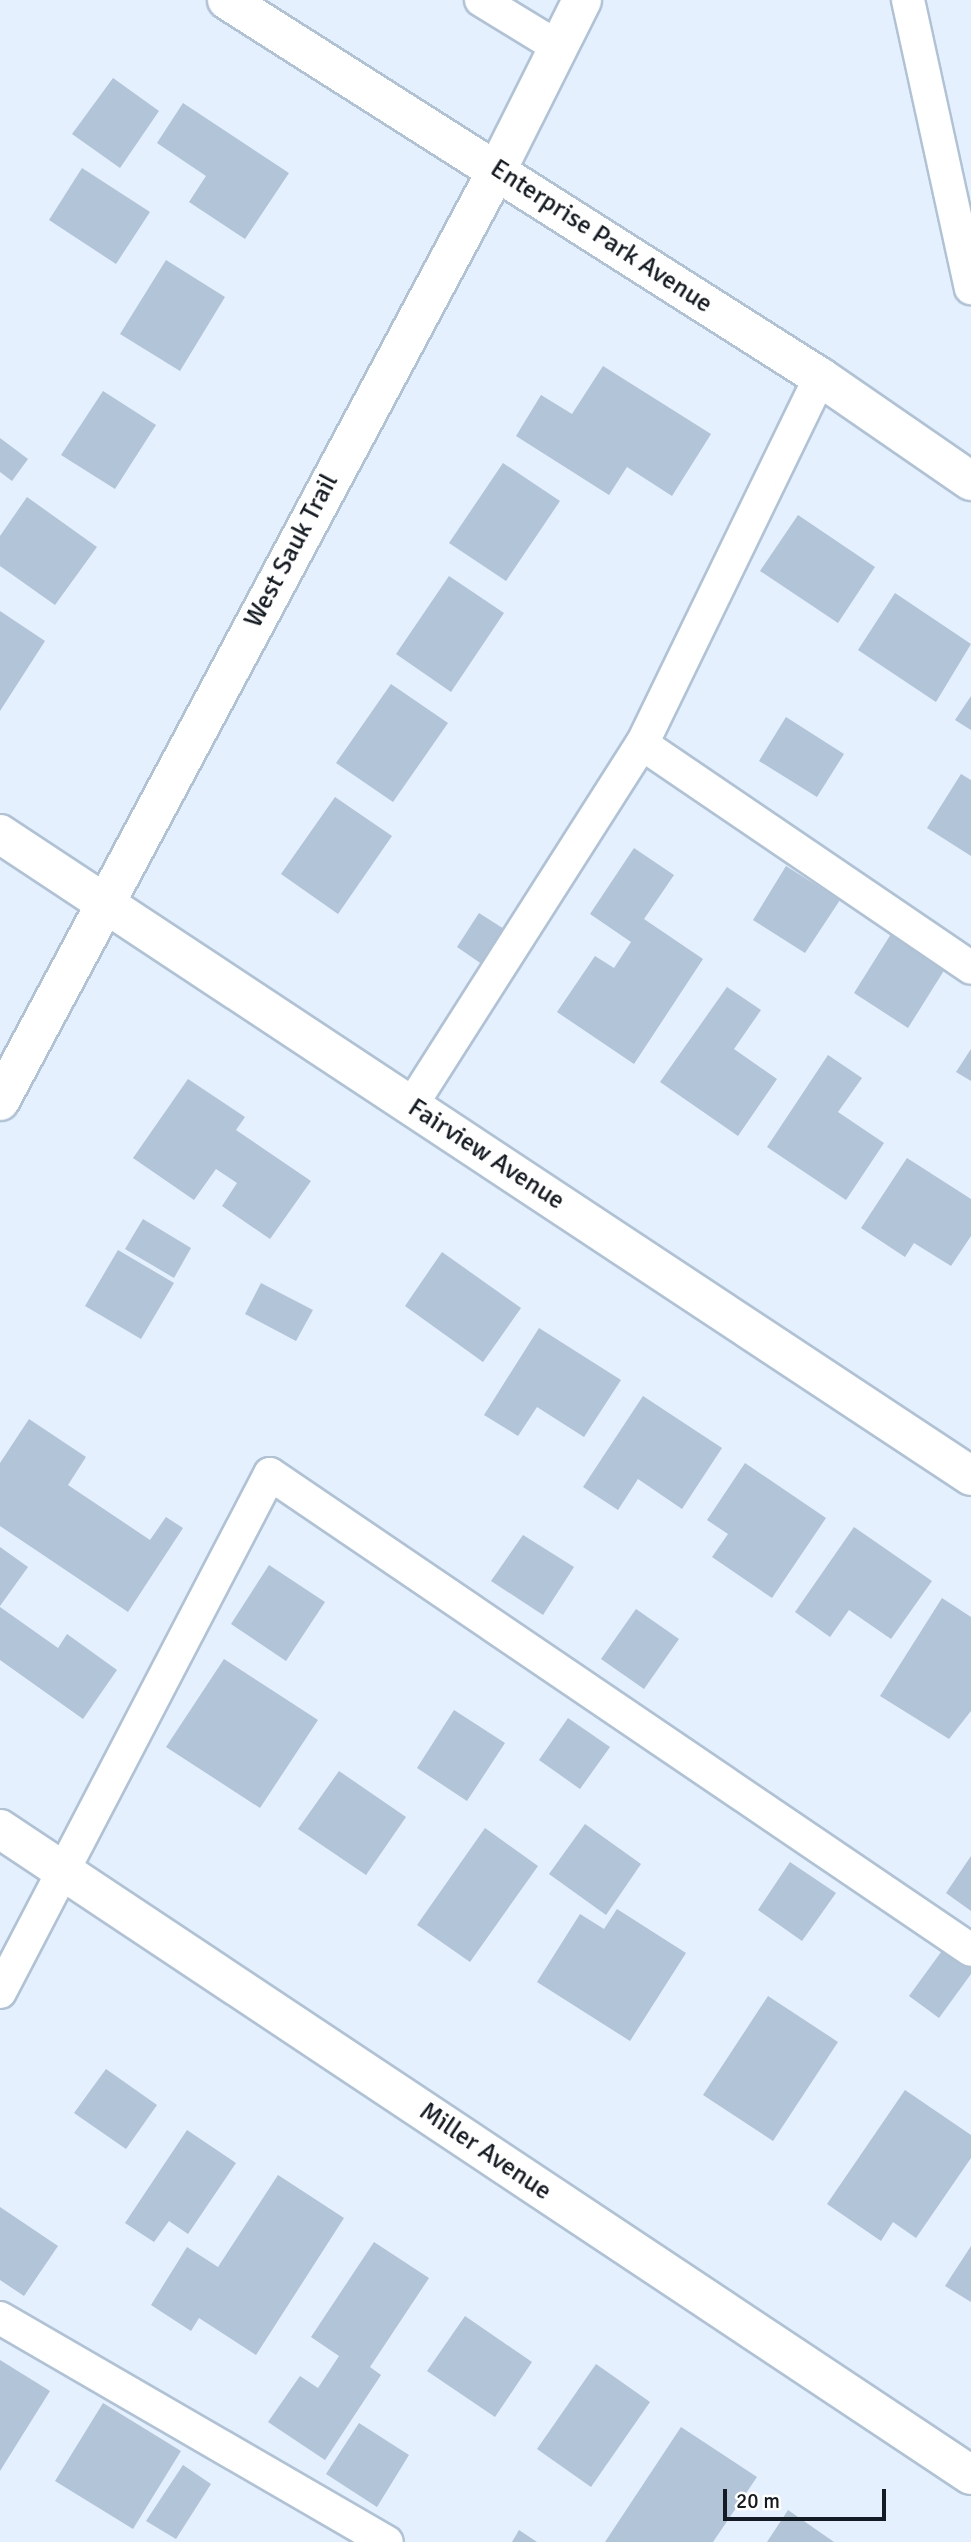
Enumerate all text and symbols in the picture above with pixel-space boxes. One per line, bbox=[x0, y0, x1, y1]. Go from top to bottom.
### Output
street label: Enterprise Park Avenue bbox=[484, 154, 718, 320]
street label: West Sauk Trail bbox=[238, 469, 346, 633]
street label: Fairview Avenue bbox=[402, 1093, 570, 1217]
street label: Miller Avenue bbox=[413, 2096, 557, 2208]
scale bar bbox=[726, 2476, 889, 2520]
text: 20 m bbox=[736, 2488, 780, 2514]

